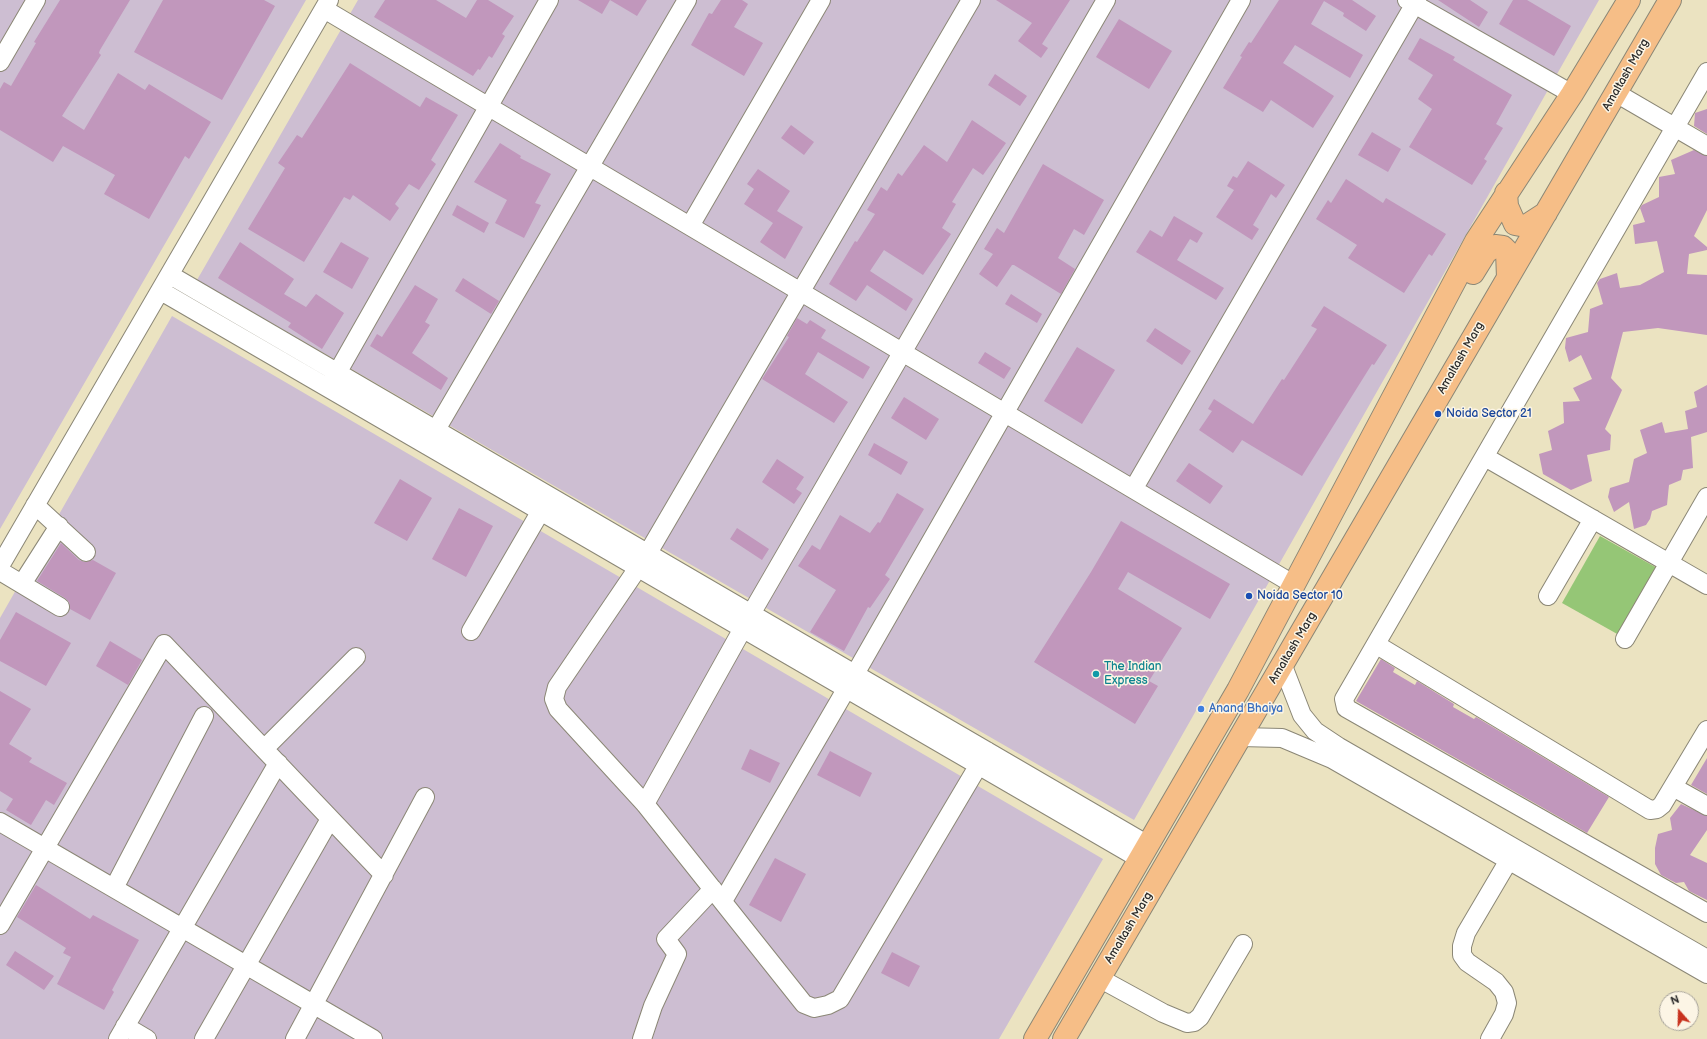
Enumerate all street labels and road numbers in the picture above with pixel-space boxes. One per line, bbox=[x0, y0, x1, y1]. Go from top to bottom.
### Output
street label: Amaltash Marg bbox=[1600, 36, 1652, 114]
street label: Amaltash Marg bbox=[1435, 319, 1487, 397]
street label: Amaltash Marg bbox=[1266, 610, 1320, 686]
street label: Amaltash Marg bbox=[1102, 890, 1156, 966]

